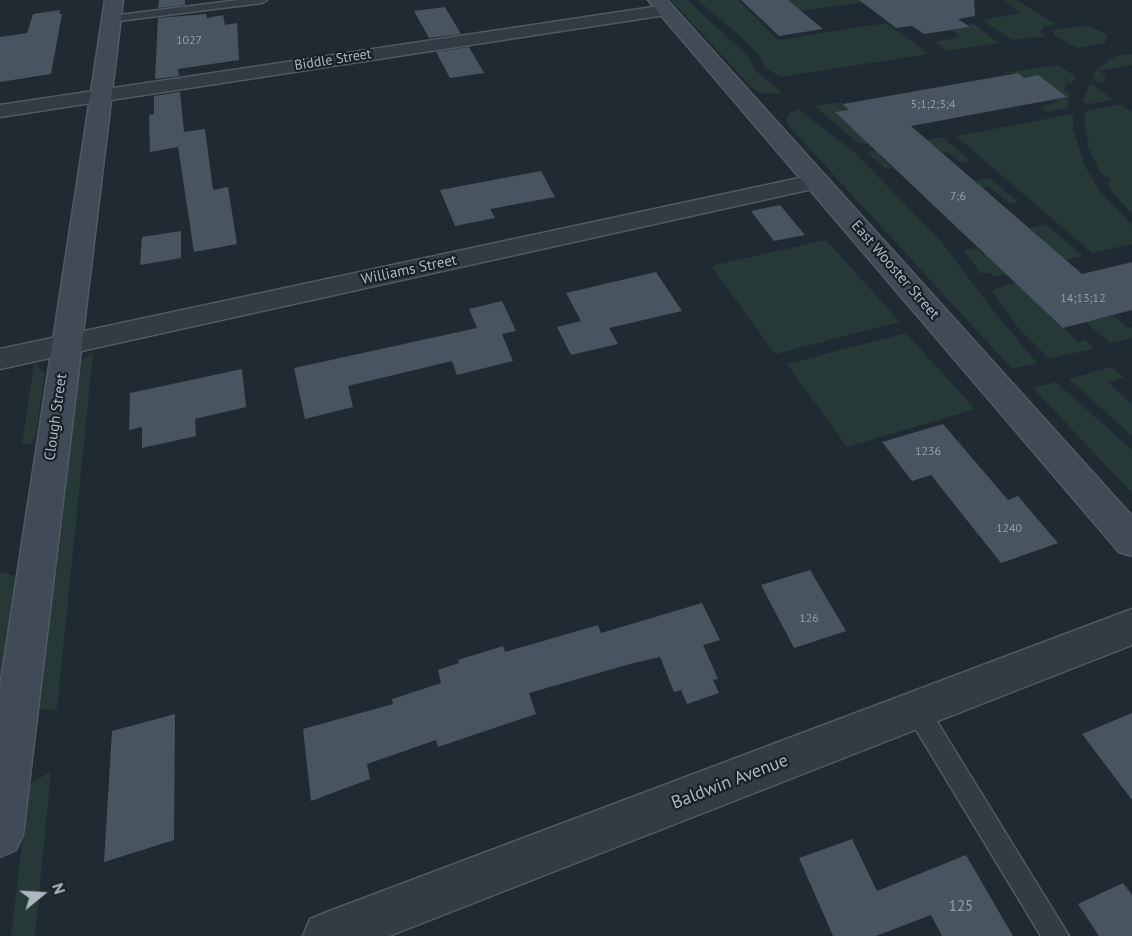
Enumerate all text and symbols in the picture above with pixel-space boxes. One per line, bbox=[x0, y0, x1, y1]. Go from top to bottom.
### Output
house number: 1027 bbox=[176, 34, 202, 48]
street label: Biddle Street bbox=[293, 46, 373, 74]
house number: 5;1;2;3;4 bbox=[911, 98, 955, 112]
house number: 7;6 bbox=[950, 190, 966, 204]
street label: East Wooster Street bbox=[847, 217, 943, 323]
street label: Williams Street bbox=[359, 251, 459, 289]
house number: 14;13;12 bbox=[1060, 292, 1106, 306]
street label: Clough Street bbox=[41, 372, 71, 462]
house number: 1236 bbox=[915, 445, 941, 459]
house number: 1240 bbox=[996, 522, 1022, 536]
house number: 126 bbox=[799, 612, 819, 626]
street label: Baldwin Avenue bbox=[669, 750, 791, 814]
north arrow bbox=[12, 864, 72, 924]
text: N bbox=[48, 880, 70, 897]
house number: 125 bbox=[949, 898, 973, 916]

